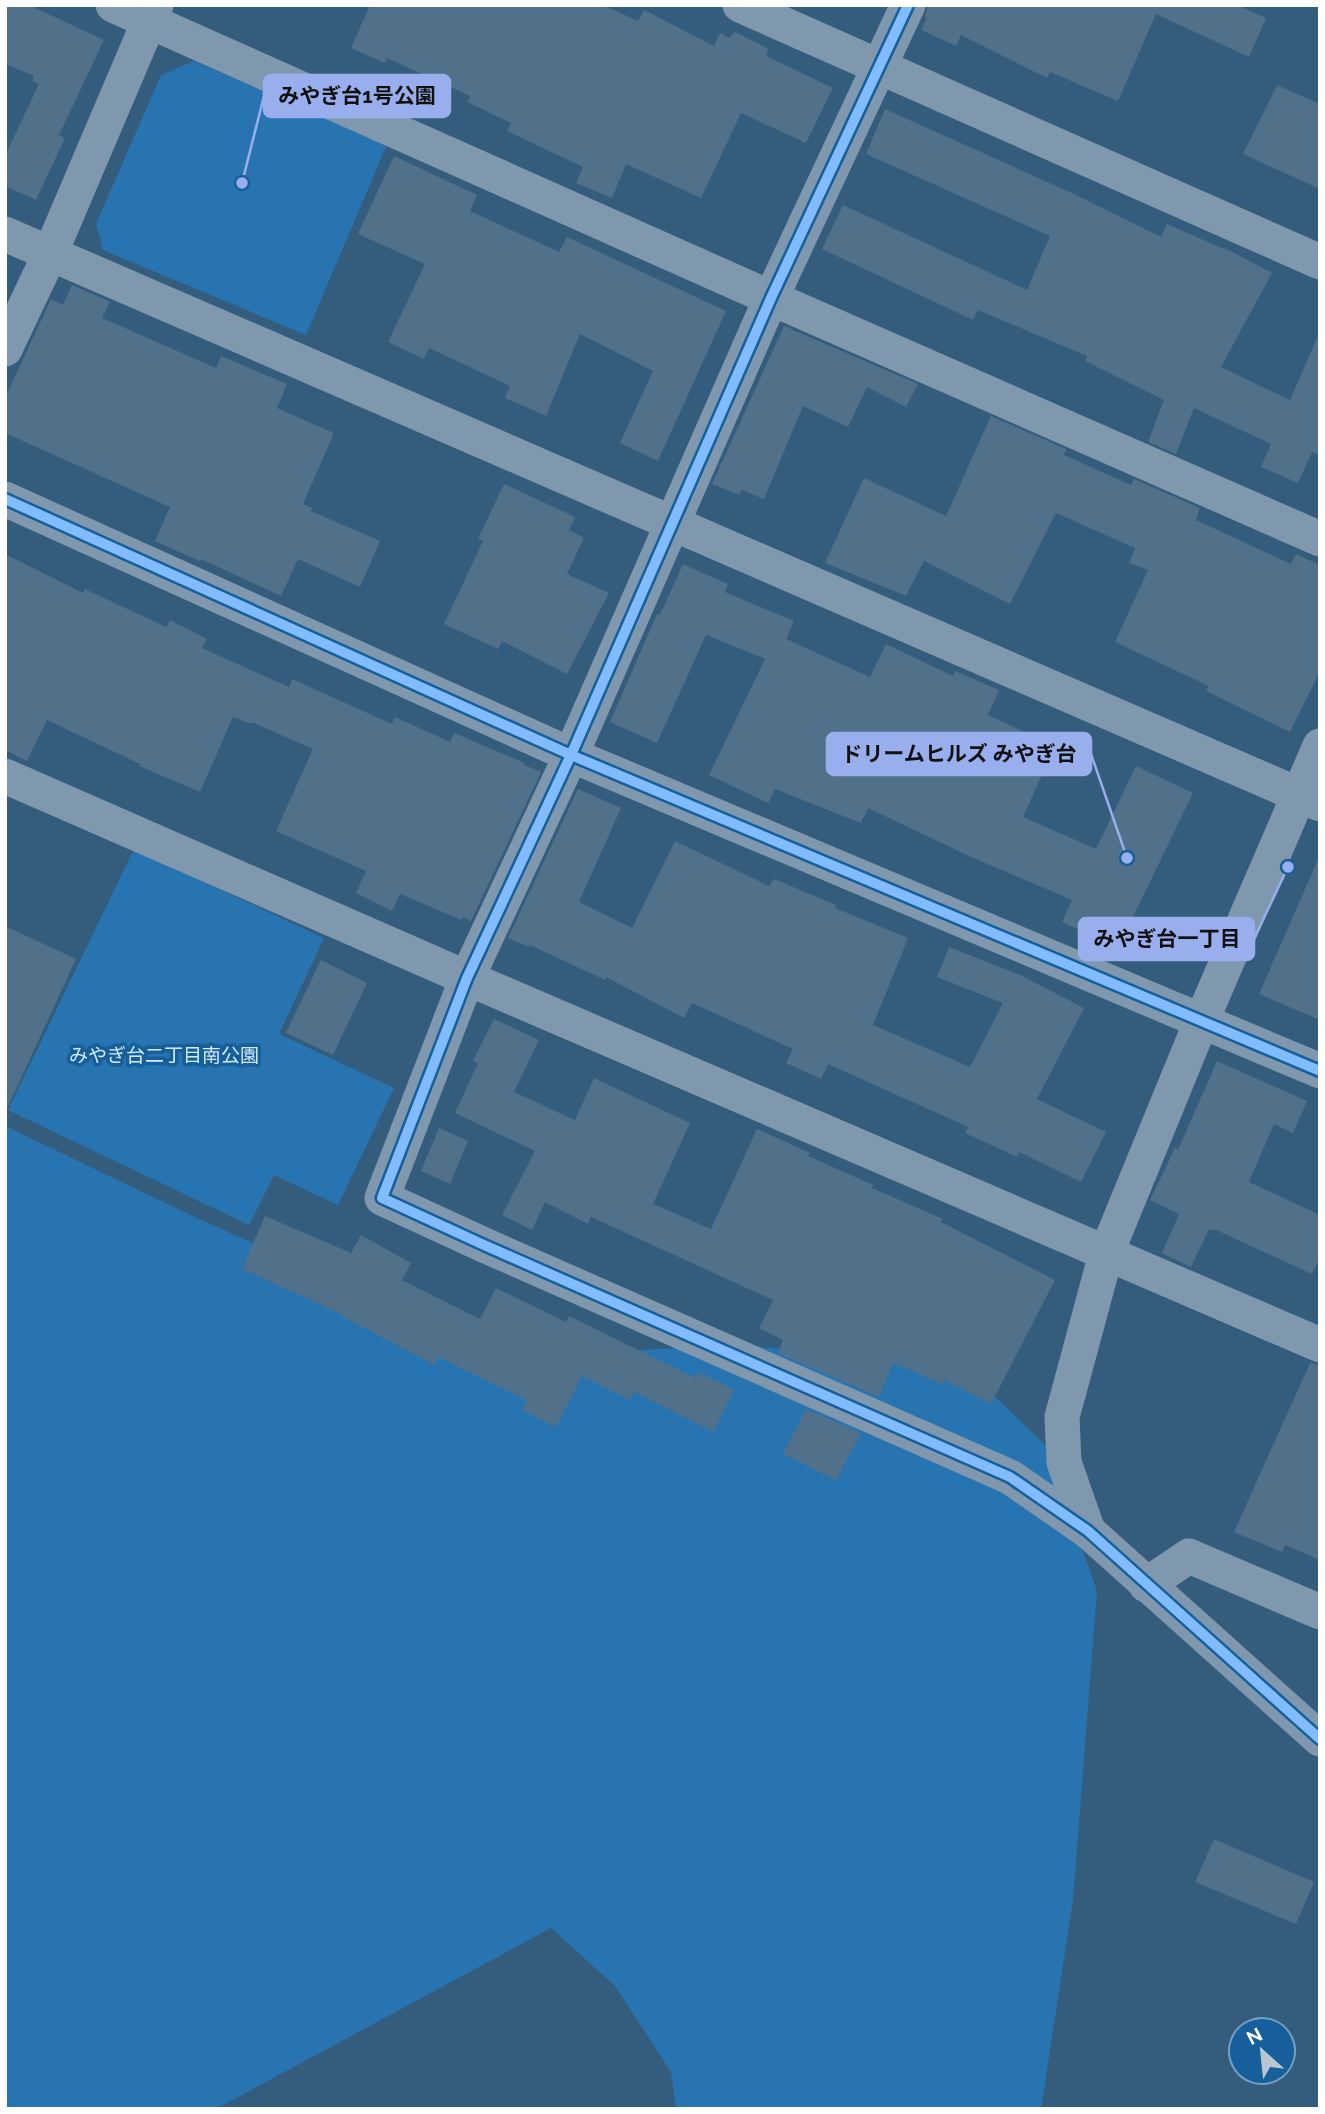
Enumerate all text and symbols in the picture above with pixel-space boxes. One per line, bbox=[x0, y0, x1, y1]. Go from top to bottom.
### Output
callout: みやぎ台1号公園 bbox=[264, 75, 450, 117]
text: みやぎ台1号公園 bbox=[278, 83, 436, 108]
callout: ドリームヒルズ みやぎ台 bbox=[827, 733, 1091, 775]
text: ドリームヒルズ みやぎ台 bbox=[841, 741, 1077, 766]
callout: みやぎ台一丁目 bbox=[1079, 918, 1254, 960]
text: みやぎ台一丁目 bbox=[1094, 926, 1241, 951]
park label: みやぎ台二丁目南公園 bbox=[69, 1044, 259, 1066]
north arrow bbox=[1227, 2016, 1297, 2086]
text: N bbox=[1243, 2023, 1266, 2049]

